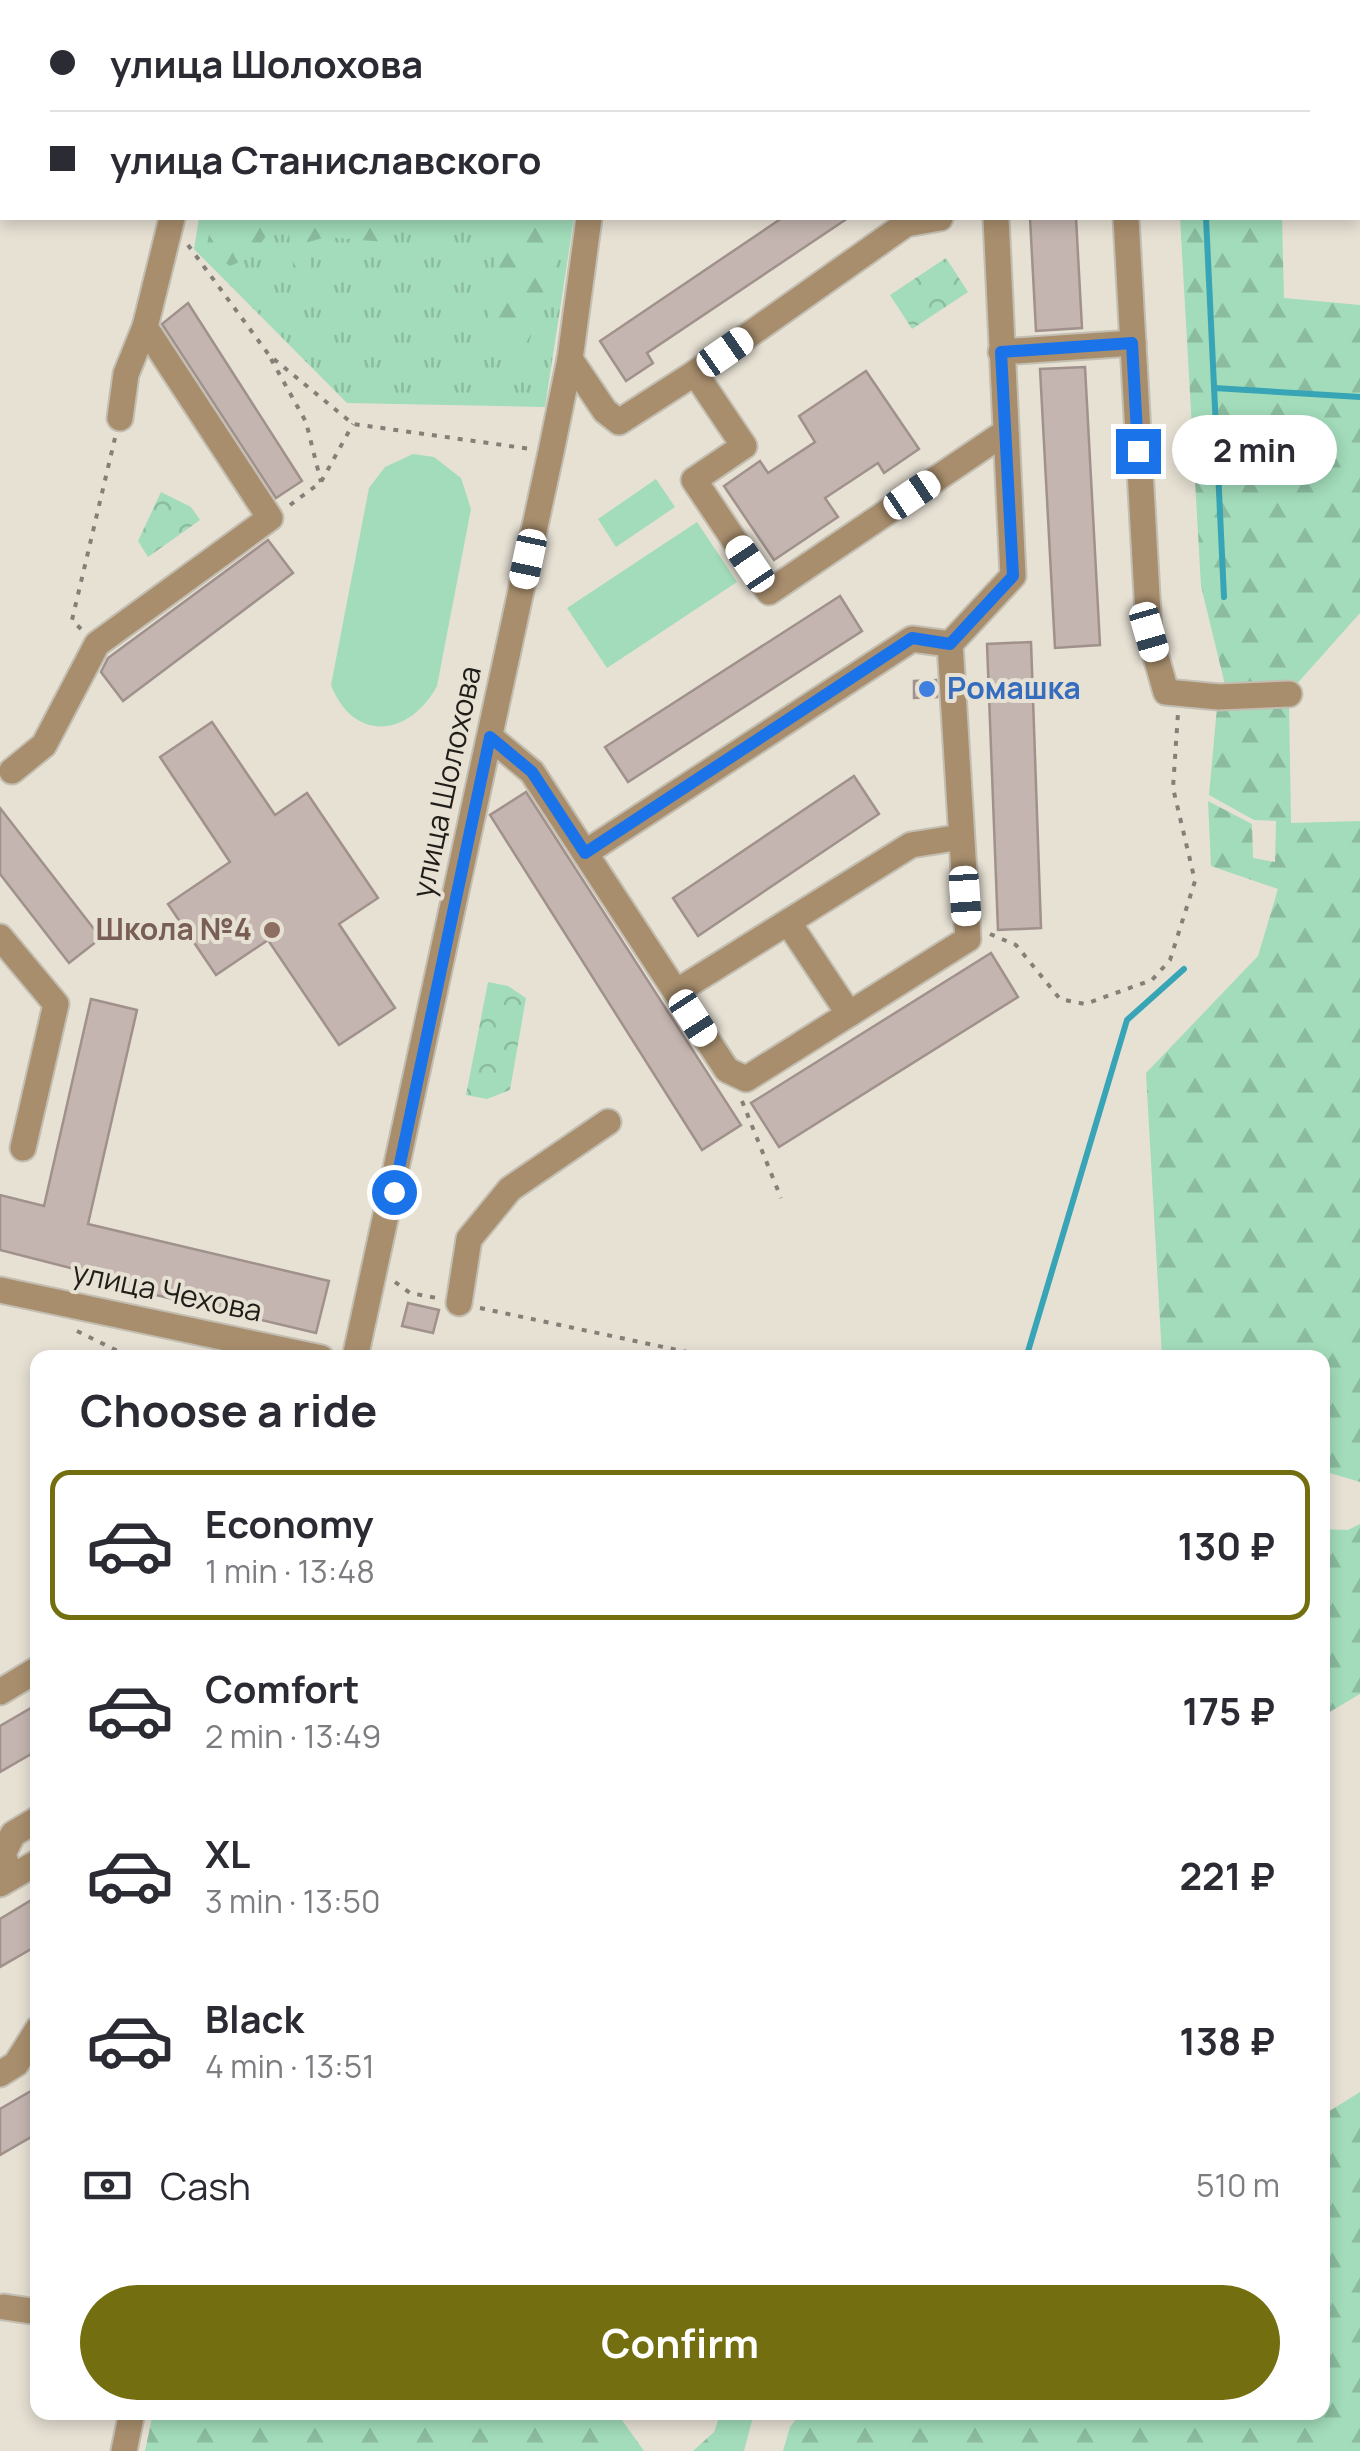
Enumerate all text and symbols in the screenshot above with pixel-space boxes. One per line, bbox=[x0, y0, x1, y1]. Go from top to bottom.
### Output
text: улица Шолохова bbox=[110, 37, 423, 89]
text: улица Станиславского bbox=[110, 133, 542, 185]
car bbox=[692, 323, 758, 381]
callout: 2 min bbox=[1173, 416, 1338, 486]
text: 2 min bbox=[1213, 428, 1296, 472]
route end bbox=[1116, 429, 1161, 474]
car bbox=[879, 466, 945, 524]
car bbox=[507, 527, 549, 591]
car bbox=[721, 531, 779, 597]
car bbox=[1126, 599, 1172, 665]
street label: улица Шолохова bbox=[401, 662, 490, 901]
place label: Ромашка bbox=[947, 667, 1081, 708]
marker: Ромашка bbox=[916, 678, 938, 700]
car bbox=[948, 865, 982, 927]
place label: Школа №4 bbox=[96, 908, 252, 949]
marker: Школа №4 bbox=[261, 919, 283, 941]
car bbox=[664, 985, 722, 1051]
route start bbox=[372, 1170, 417, 1215]
street label: улица Чехова bbox=[69, 1250, 266, 1331]
text: Choose a ride bbox=[80, 1379, 377, 1441]
text: Economy bbox=[205, 1497, 374, 1549]
icon: car bbox=[85, 1500, 175, 1590]
text: 130 ₽ bbox=[1178, 1519, 1275, 1571]
text: 1 min · 13:48 bbox=[205, 1549, 375, 1593]
text: Comfort bbox=[205, 1662, 359, 1714]
icon: car bbox=[85, 1665, 175, 1755]
text: 175 ₽ bbox=[1182, 1684, 1275, 1736]
text: 2 min · 13:49 bbox=[205, 1714, 381, 1758]
text: XL bbox=[205, 1827, 250, 1879]
icon: car bbox=[85, 1830, 175, 1920]
text: 221 ₽ bbox=[1179, 1849, 1275, 1901]
text: 3 min · 13:50 bbox=[205, 1879, 381, 1923]
text: Black bbox=[205, 1992, 304, 2044]
icon: car bbox=[85, 1995, 175, 2085]
text: 138 ₽ bbox=[1179, 2014, 1275, 2066]
text: 4 min · 13:51 bbox=[205, 2044, 375, 2088]
icon: cash bbox=[80, 2158, 135, 2213]
text: Cash bbox=[160, 2159, 251, 2211]
text: 510 m bbox=[1196, 2163, 1280, 2207]
button: Confirm bbox=[80, 2285, 1280, 2400]

